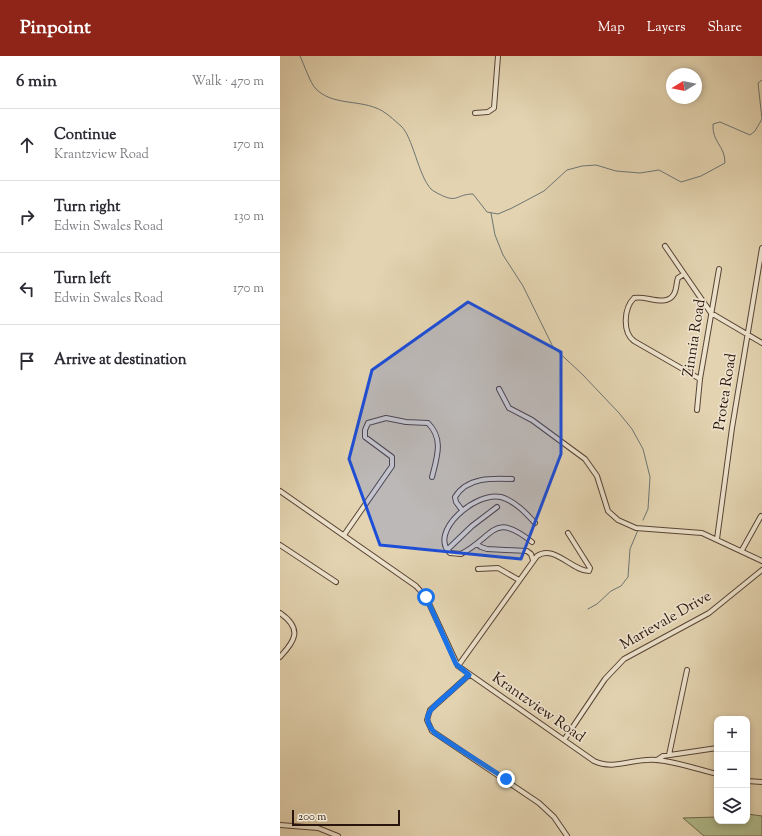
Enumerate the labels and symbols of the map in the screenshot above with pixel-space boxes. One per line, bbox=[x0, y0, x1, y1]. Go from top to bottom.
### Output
north arrow bbox=[666, 68, 702, 104]
street label: Zinnia Road bbox=[678, 297, 712, 378]
street label: Protea Road bbox=[710, 351, 743, 432]
street label: Marievale Drive bbox=[617, 586, 715, 656]
route start bbox=[417, 588, 435, 606]
street label: Krantzview Road bbox=[487, 668, 589, 748]
route end bbox=[497, 770, 515, 788]
scale bar bbox=[292, 808, 400, 827]

